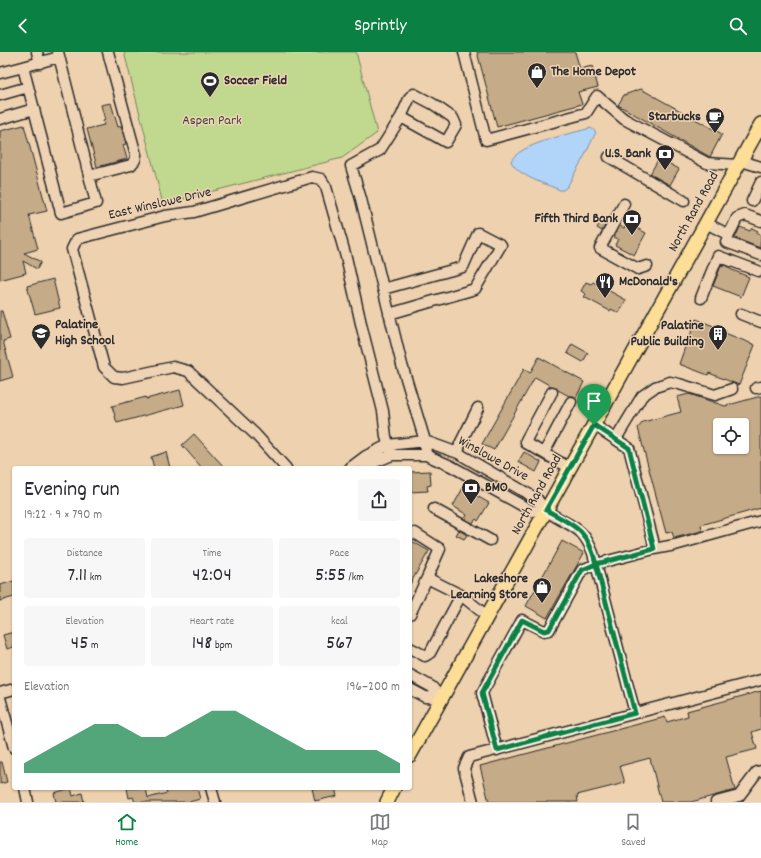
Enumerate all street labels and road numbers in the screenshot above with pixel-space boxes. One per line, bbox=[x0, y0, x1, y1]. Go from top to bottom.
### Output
street label: North Rand Road bbox=[664, 168, 724, 256]
street label: East Winslowe Drive bbox=[107, 182, 213, 226]
street label: Winslowe Drive bbox=[454, 431, 532, 487]
street label: North Rand Road bbox=[507, 451, 567, 539]

